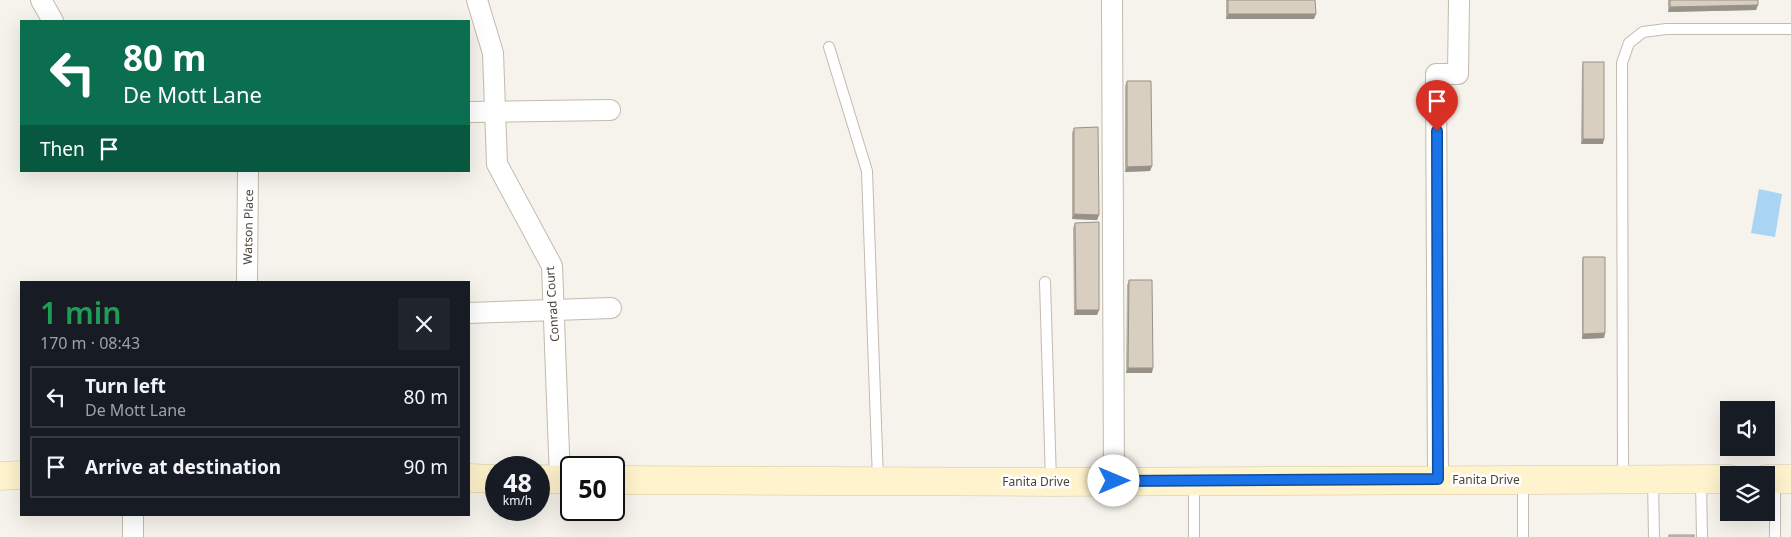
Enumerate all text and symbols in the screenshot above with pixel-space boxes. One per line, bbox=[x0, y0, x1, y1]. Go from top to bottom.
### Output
text: 80 m bbox=[123, 34, 206, 81]
icon: left bbox=[40, 40, 105, 105]
text: De Mott Lane bbox=[123, 79, 262, 109]
pin bbox=[1416, 80, 1458, 131]
icon: arrive bbox=[1423, 87, 1451, 115]
icon: arrive bbox=[95, 135, 123, 163]
text: Then bbox=[40, 136, 85, 162]
street label: Watson Place bbox=[239, 189, 257, 265]
street label: Conrad Court bbox=[541, 265, 563, 342]
text: 1 min bbox=[40, 292, 121, 333]
button: close bbox=[398, 298, 450, 350]
text: 170 m · 08:43 bbox=[40, 332, 140, 354]
text: Turn left bbox=[85, 373, 166, 399]
icon: left bbox=[42, 383, 70, 411]
text: 80 m bbox=[404, 384, 448, 410]
text: De Mott Lane bbox=[85, 399, 186, 421]
map controls bbox=[1720, 401, 1775, 521]
button: sound bbox=[1720, 401, 1775, 456]
icon: arrive bbox=[42, 453, 70, 481]
text: Arrive at destination bbox=[85, 454, 281, 480]
text: 90 m bbox=[404, 454, 448, 480]
position arrow bbox=[1087, 454, 1139, 506]
speed limit sign: 50 bbox=[560, 456, 625, 521]
text: 48 bbox=[503, 465, 532, 499]
button: layers bbox=[1720, 466, 1775, 521]
street label: Fanita Drive bbox=[1452, 471, 1520, 488]
street label: Fanita Drive bbox=[1002, 473, 1070, 490]
text: km/h bbox=[503, 492, 532, 509]

